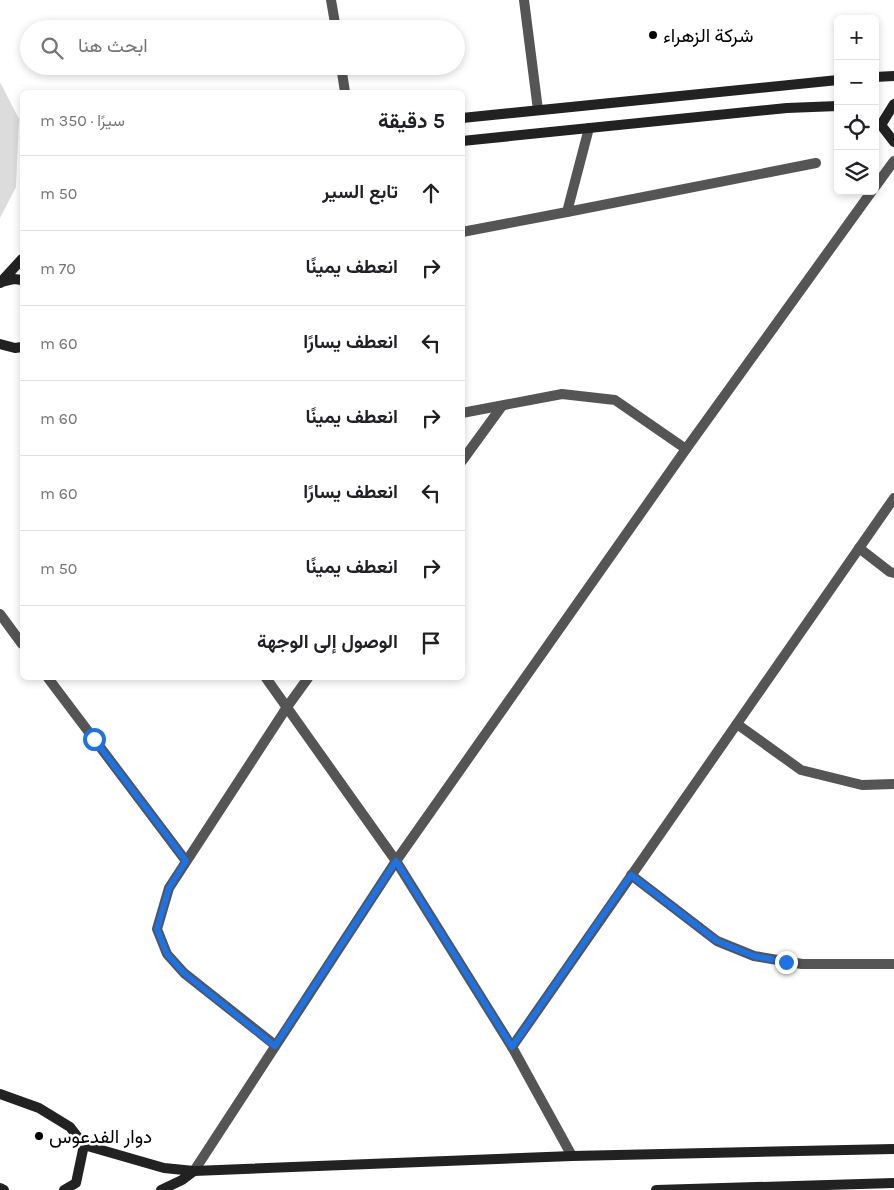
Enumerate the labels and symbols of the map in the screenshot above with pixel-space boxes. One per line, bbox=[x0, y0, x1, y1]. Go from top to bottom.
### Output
place label: شركة الزهراء bbox=[663, 25, 753, 47]
marker: شركة الزهراء bbox=[647, 29, 659, 41]
route start bbox=[83, 728, 106, 751]
route end bbox=[775, 951, 798, 974]
place label: دوار الفدعوس bbox=[49, 1126, 152, 1148]
marker: دوار الفدعوس bbox=[33, 1130, 45, 1142]

